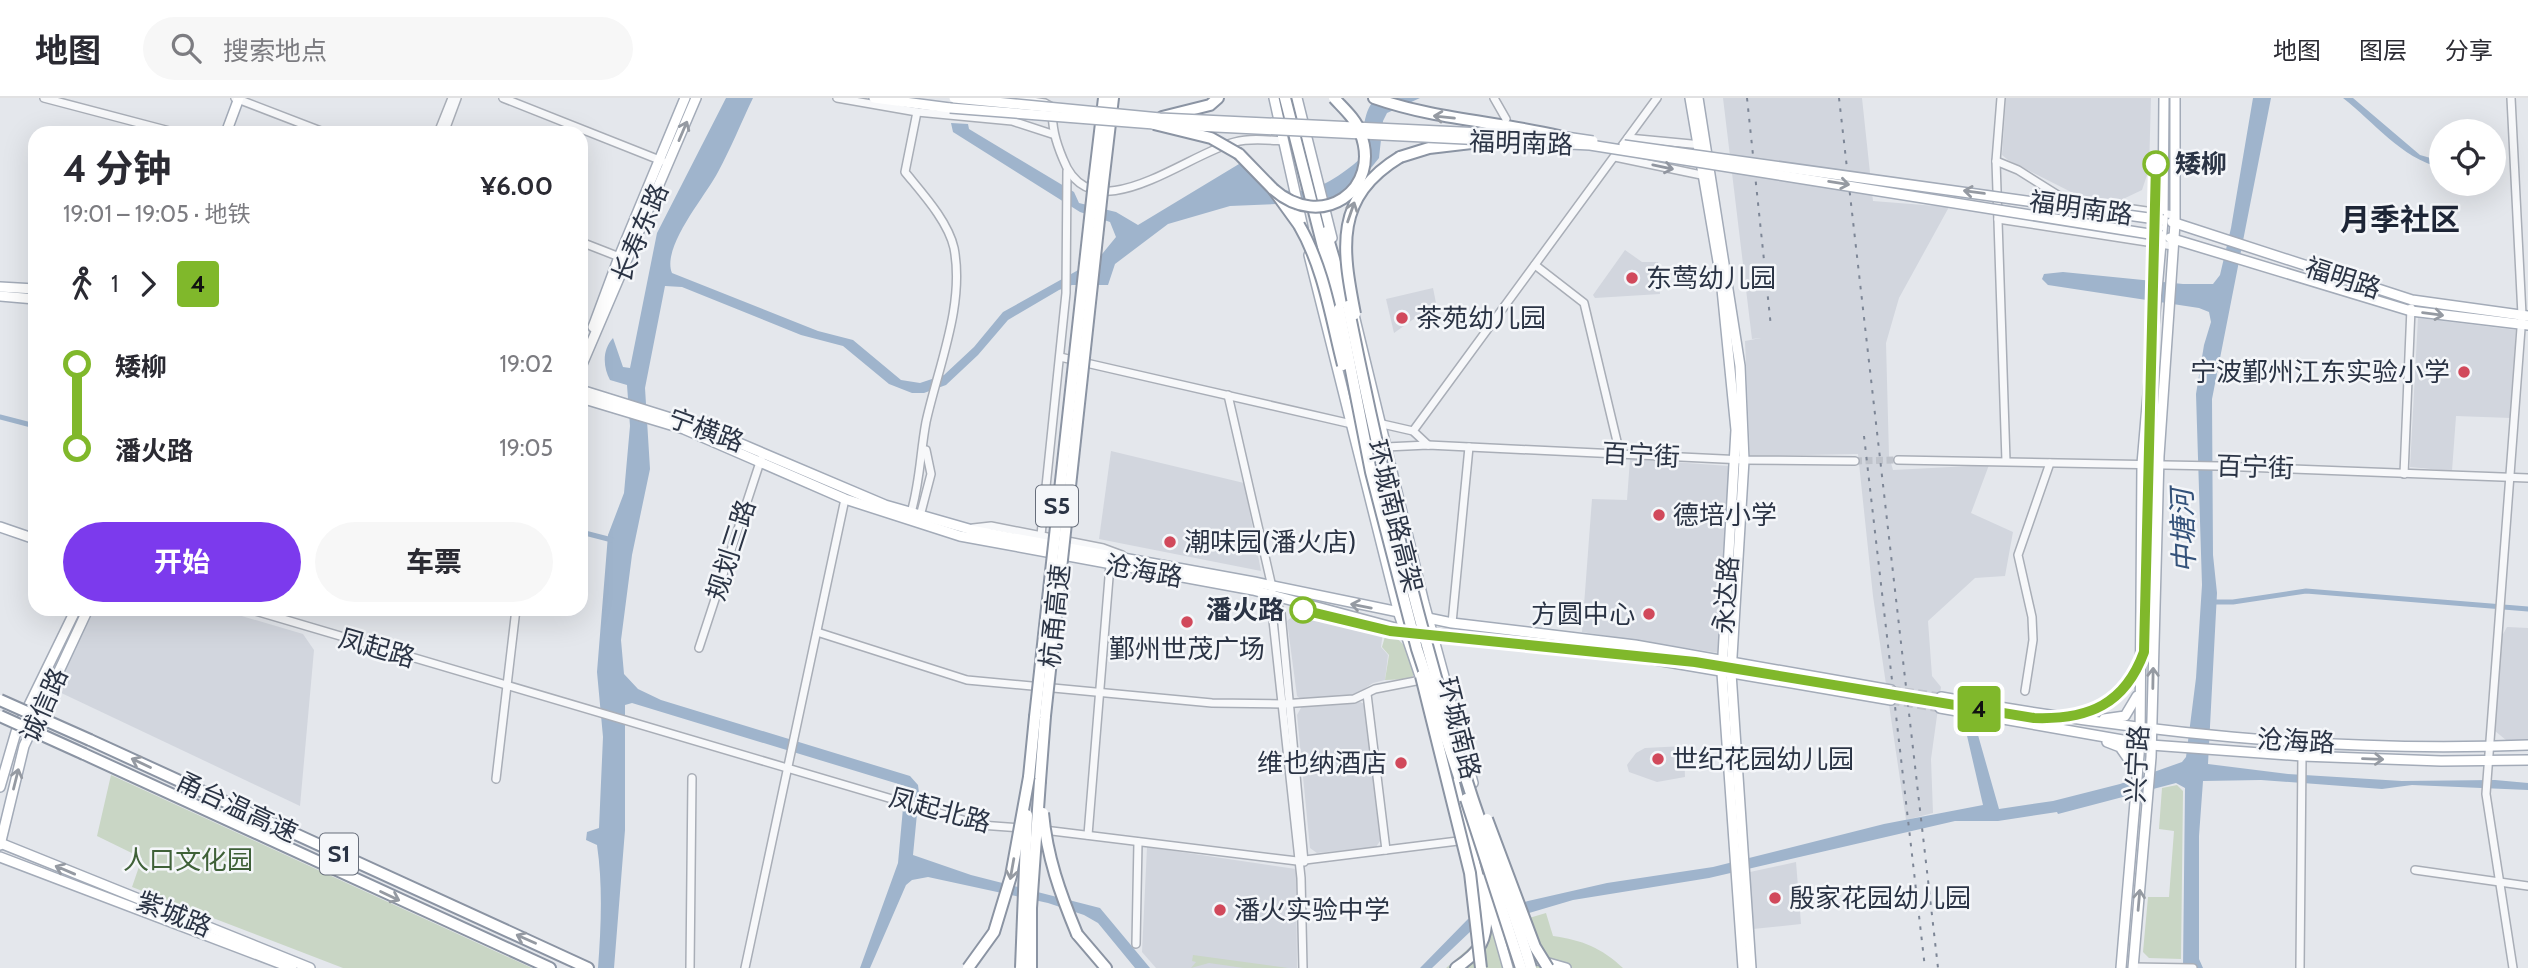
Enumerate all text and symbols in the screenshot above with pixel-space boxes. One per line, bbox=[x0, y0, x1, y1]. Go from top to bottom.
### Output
search box bbox=[143, 17, 633, 80]
icon: search bbox=[167, 29, 205, 67]
text: 地图 bbox=[35, 30, 101, 70]
text: 搜索地点 bbox=[223, 35, 327, 67]
text: 地图 bbox=[2273, 36, 2321, 65]
text: 图层 bbox=[2359, 36, 2407, 65]
text: 分享 bbox=[2445, 36, 2493, 65]
one-way arrow bbox=[1433, 111, 1456, 124]
map controls bbox=[2429, 119, 2506, 196]
button: locate bbox=[2429, 119, 2506, 196]
one-way arrow bbox=[677, 121, 690, 142]
street label: 福明南路 bbox=[1468, 125, 1574, 161]
text: 4 分钟 bbox=[63, 145, 171, 192]
place label: 矮柳 bbox=[2175, 148, 2227, 180]
marker: 矮柳 bbox=[2143, 151, 2169, 177]
one-way arrow bbox=[1651, 160, 1674, 174]
text: ¥6.00 bbox=[480, 170, 553, 202]
one-way arrow bbox=[1827, 177, 1850, 190]
street label: 长寿东路 bbox=[605, 179, 675, 287]
street label: 福明南路 bbox=[2027, 185, 2135, 231]
one-way arrow bbox=[1963, 186, 1986, 199]
text: 19:01 – 19:05 · 地铁 bbox=[63, 200, 250, 228]
district label: 月季社区 bbox=[2340, 201, 2460, 238]
one-way arrow bbox=[1346, 202, 1359, 224]
street label: 福明路 bbox=[2301, 251, 2385, 305]
place label: 东莺幼儿园 bbox=[1646, 262, 1776, 294]
icon: walk bbox=[63, 265, 101, 303]
icon: forward bbox=[129, 265, 167, 303]
text: 4 bbox=[191, 269, 205, 298]
text: 1 bbox=[111, 270, 119, 298]
marker: 东莺幼儿园 bbox=[1624, 270, 1640, 286]
place label: 茶苑幼儿园 bbox=[1416, 302, 1546, 334]
one-way arrow bbox=[2422, 308, 2444, 321]
marker: 茶苑幼儿园 bbox=[1394, 310, 1410, 326]
text: 19:02 bbox=[500, 350, 553, 378]
text: 矮柳 bbox=[115, 351, 167, 383]
place label: 宁波鄞州江东实验小学 bbox=[2190, 356, 2450, 388]
marker: 宁波鄞州江东实验小学 bbox=[2456, 364, 2472, 380]
street label: 宁横路 bbox=[664, 402, 748, 458]
text: 19:05 bbox=[499, 434, 553, 462]
text: 潘火路 bbox=[115, 435, 193, 467]
street label: 环城南路高架 bbox=[1361, 436, 1429, 596]
street label: 百宁街 bbox=[1601, 437, 1681, 473]
street label: 百宁街 bbox=[2215, 450, 2295, 484]
water label: 中塘河 bbox=[2164, 483, 2201, 574]
road number: S5 bbox=[1036, 486, 1078, 526]
street label: 规划三路 bbox=[700, 496, 762, 604]
place label: 德培小学 bbox=[1673, 499, 1777, 531]
marker: 德培小学 bbox=[1651, 507, 1667, 523]
button: 开始 bbox=[63, 522, 301, 602]
button: 车票 bbox=[315, 522, 553, 602]
place label: 潮味园(潘火店) bbox=[1184, 526, 1356, 558]
marker: 潮味园(潘火店) bbox=[1162, 534, 1178, 550]
street label: 沧海路 bbox=[1103, 548, 1185, 594]
street label: 永达路 bbox=[1707, 555, 1745, 635]
street label: 杭甬高速 bbox=[1034, 563, 1076, 669]
place label: 潘火路 bbox=[1206, 594, 1284, 626]
marker: 潘火路 bbox=[1290, 597, 1316, 623]
place label: 方圆中心 bbox=[1531, 598, 1635, 630]
one-way arrow bbox=[1350, 599, 1373, 613]
marker: 方圆中心 bbox=[1641, 606, 1657, 622]
marker: 鄞州世茂广场 bbox=[1179, 614, 1195, 630]
street label: 凤起路 bbox=[335, 622, 419, 674]
place label: 鄞州世茂广场 bbox=[1109, 633, 1265, 665]
street label: 诚信路 bbox=[14, 663, 74, 747]
one-way arrow bbox=[2146, 667, 2160, 690]
street label: 环城南路 bbox=[1431, 674, 1487, 782]
line badge: 4 bbox=[1956, 686, 2002, 732]
text: 4 bbox=[1972, 694, 1986, 723]
street label: 沧海路 bbox=[2256, 723, 2336, 759]
street label: 兴宁路 bbox=[2119, 724, 2155, 804]
place label: 世纪花园幼儿园 bbox=[1672, 743, 1854, 775]
place label: 维也纳酒店 bbox=[1257, 747, 1387, 779]
marker: 世纪花园幼儿园 bbox=[1650, 751, 1666, 767]
one-way arrow bbox=[2361, 752, 2384, 765]
marker: 维也纳酒店 bbox=[1393, 755, 1409, 771]
one-way arrow bbox=[131, 756, 152, 769]
street label: 甬台温高速 bbox=[171, 765, 303, 849]
one-way arrow bbox=[10, 768, 23, 791]
street label: 凤起北路 bbox=[886, 781, 994, 839]
road number: S1 bbox=[320, 834, 358, 874]
park label: 人口文化园 bbox=[123, 844, 253, 876]
one-way arrow bbox=[1005, 857, 1018, 879]
one-way arrow bbox=[55, 862, 76, 875]
place label: 殷家花园幼儿园 bbox=[1789, 882, 1971, 914]
street label: 紫城路 bbox=[132, 885, 216, 943]
one-way arrow bbox=[2133, 889, 2146, 912]
one-way arrow bbox=[379, 890, 400, 903]
marker: 殷家花园幼儿园 bbox=[1767, 890, 1783, 906]
place label: 潘火实验中学 bbox=[1234, 894, 1390, 926]
marker: 潘火实验中学 bbox=[1212, 902, 1228, 918]
one-way arrow bbox=[516, 931, 538, 944]

